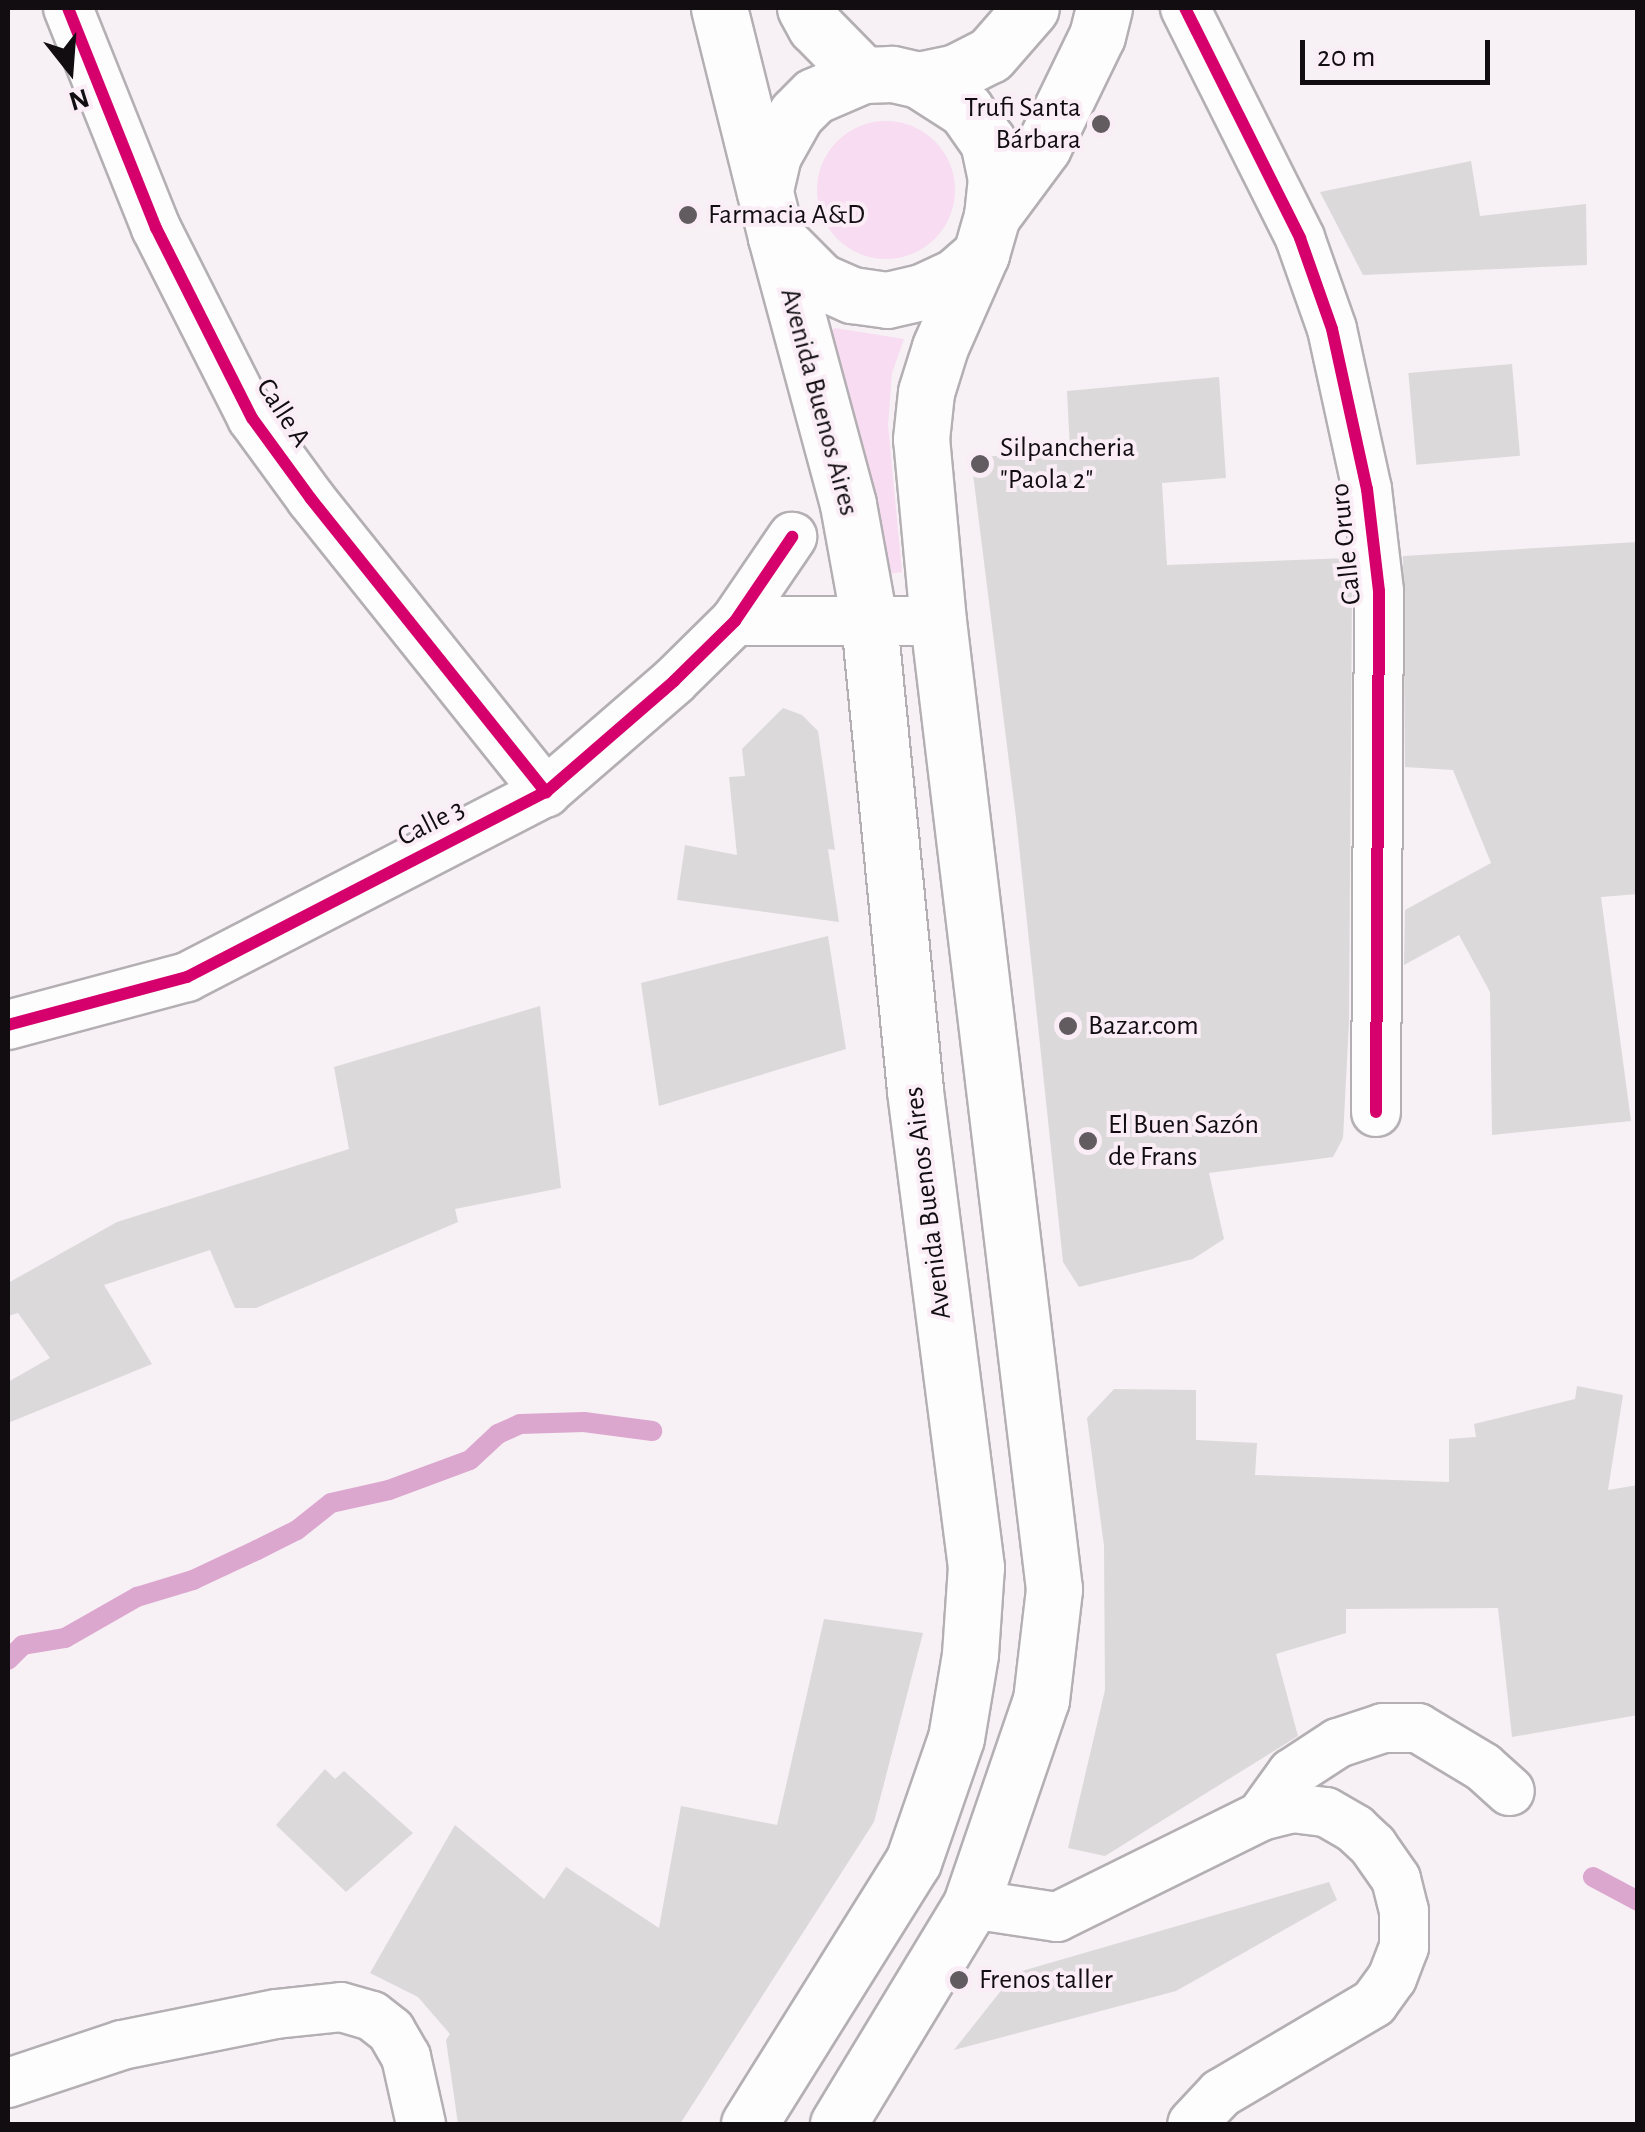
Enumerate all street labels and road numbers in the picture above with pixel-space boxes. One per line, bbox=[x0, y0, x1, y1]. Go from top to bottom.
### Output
street label: Avenida Buenos Aires bbox=[773, 285, 865, 519]
street label: Calle A bbox=[248, 372, 318, 454]
street label: Calle Oruro bbox=[1323, 481, 1369, 607]
street label: Calle 3 bbox=[392, 792, 470, 854]
street label: Avenida Buenos Aires bbox=[897, 1085, 959, 1321]

